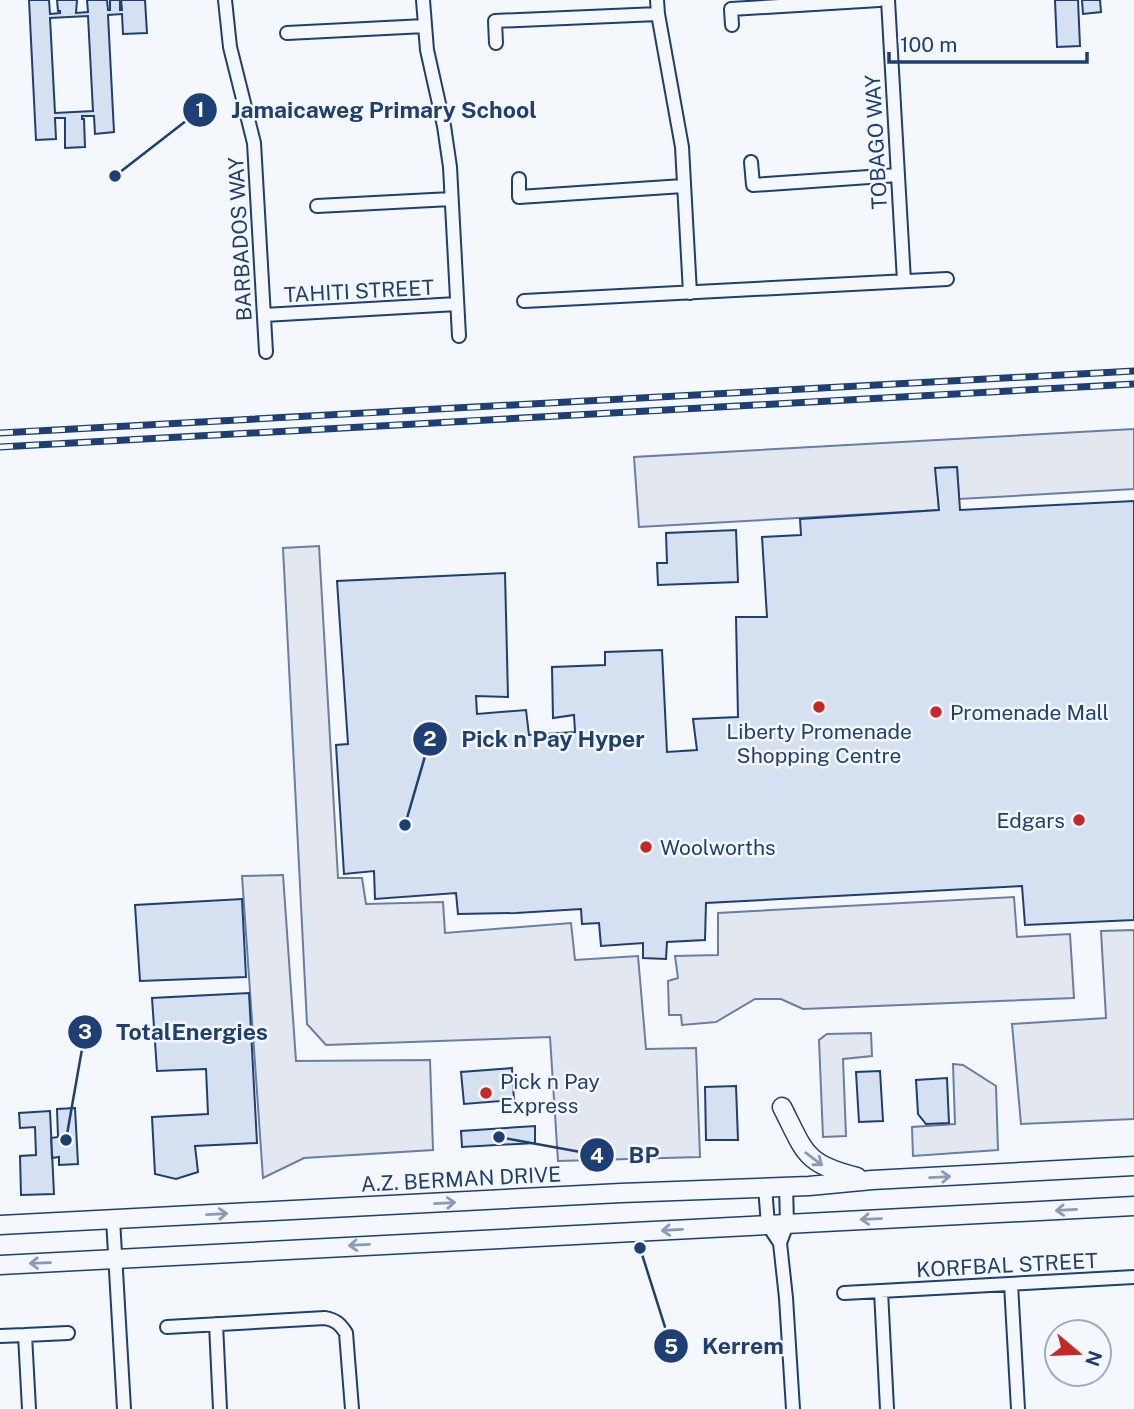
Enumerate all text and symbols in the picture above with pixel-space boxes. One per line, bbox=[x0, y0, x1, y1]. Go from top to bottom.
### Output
scale bar bbox=[889, 21, 1087, 65]
text: 100 m bbox=[900, 32, 957, 57]
street label: TOBAGO WAY bbox=[860, 74, 892, 210]
callout: Jamaicaweg Primary School bbox=[182, 88, 551, 132]
text: Jamaicaweg Primary School bbox=[231, 96, 537, 123]
text: 1 bbox=[196, 97, 205, 122]
street label: BARBADOS WAY bbox=[223, 156, 257, 322]
street label: TAHITI STREET bbox=[283, 275, 435, 307]
marker: Liberty Promenade Shopping Centre bbox=[811, 699, 827, 715]
place label: Promenade Mall bbox=[950, 700, 1109, 725]
marker: Promenade Mall bbox=[928, 704, 944, 720]
callout: Pick n Pay Hyper bbox=[412, 717, 659, 761]
place label: Liberty Promenade Shopping Centre bbox=[726, 719, 912, 768]
text: Pick n Pay Hyper bbox=[461, 725, 645, 752]
text: 2 bbox=[423, 726, 437, 751]
place label: Edgars bbox=[996, 808, 1065, 833]
marker: Edgars bbox=[1071, 812, 1087, 828]
place label: Woolworths bbox=[660, 835, 776, 860]
marker: Woolworths bbox=[638, 839, 654, 855]
callout: TotalEnergies bbox=[67, 1010, 282, 1054]
text: TotalEnergies bbox=[116, 1018, 268, 1045]
text: 3 bbox=[78, 1019, 92, 1044]
place label: Pick n Pay Express bbox=[500, 1069, 600, 1118]
marker: Pick n Pay Express bbox=[478, 1085, 494, 1101]
callout: BP bbox=[579, 1133, 673, 1177]
text: BP bbox=[628, 1141, 660, 1168]
text: 4 bbox=[590, 1143, 604, 1168]
one-way arrow bbox=[805, 1151, 824, 1166]
street label: A.Z. BERMAN DRIVE bbox=[360, 1161, 562, 1197]
one-way arrow bbox=[929, 1170, 952, 1183]
one-way arrow bbox=[433, 1196, 456, 1209]
one-way arrow bbox=[1055, 1203, 1078, 1216]
one-way arrow bbox=[206, 1207, 228, 1220]
one-way arrow bbox=[859, 1213, 882, 1226]
one-way arrow bbox=[660, 1223, 683, 1236]
one-way arrow bbox=[348, 1239, 371, 1252]
street label: KORFBAL STREET bbox=[915, 1248, 1099, 1282]
one-way arrow bbox=[28, 1257, 51, 1270]
north arrow bbox=[1043, 1318, 1113, 1388]
callout: Kerrem bbox=[653, 1324, 798, 1368]
text: Kerrem bbox=[702, 1332, 784, 1359]
text: 5 bbox=[664, 1334, 678, 1359]
text: N bbox=[1081, 1348, 1107, 1369]

